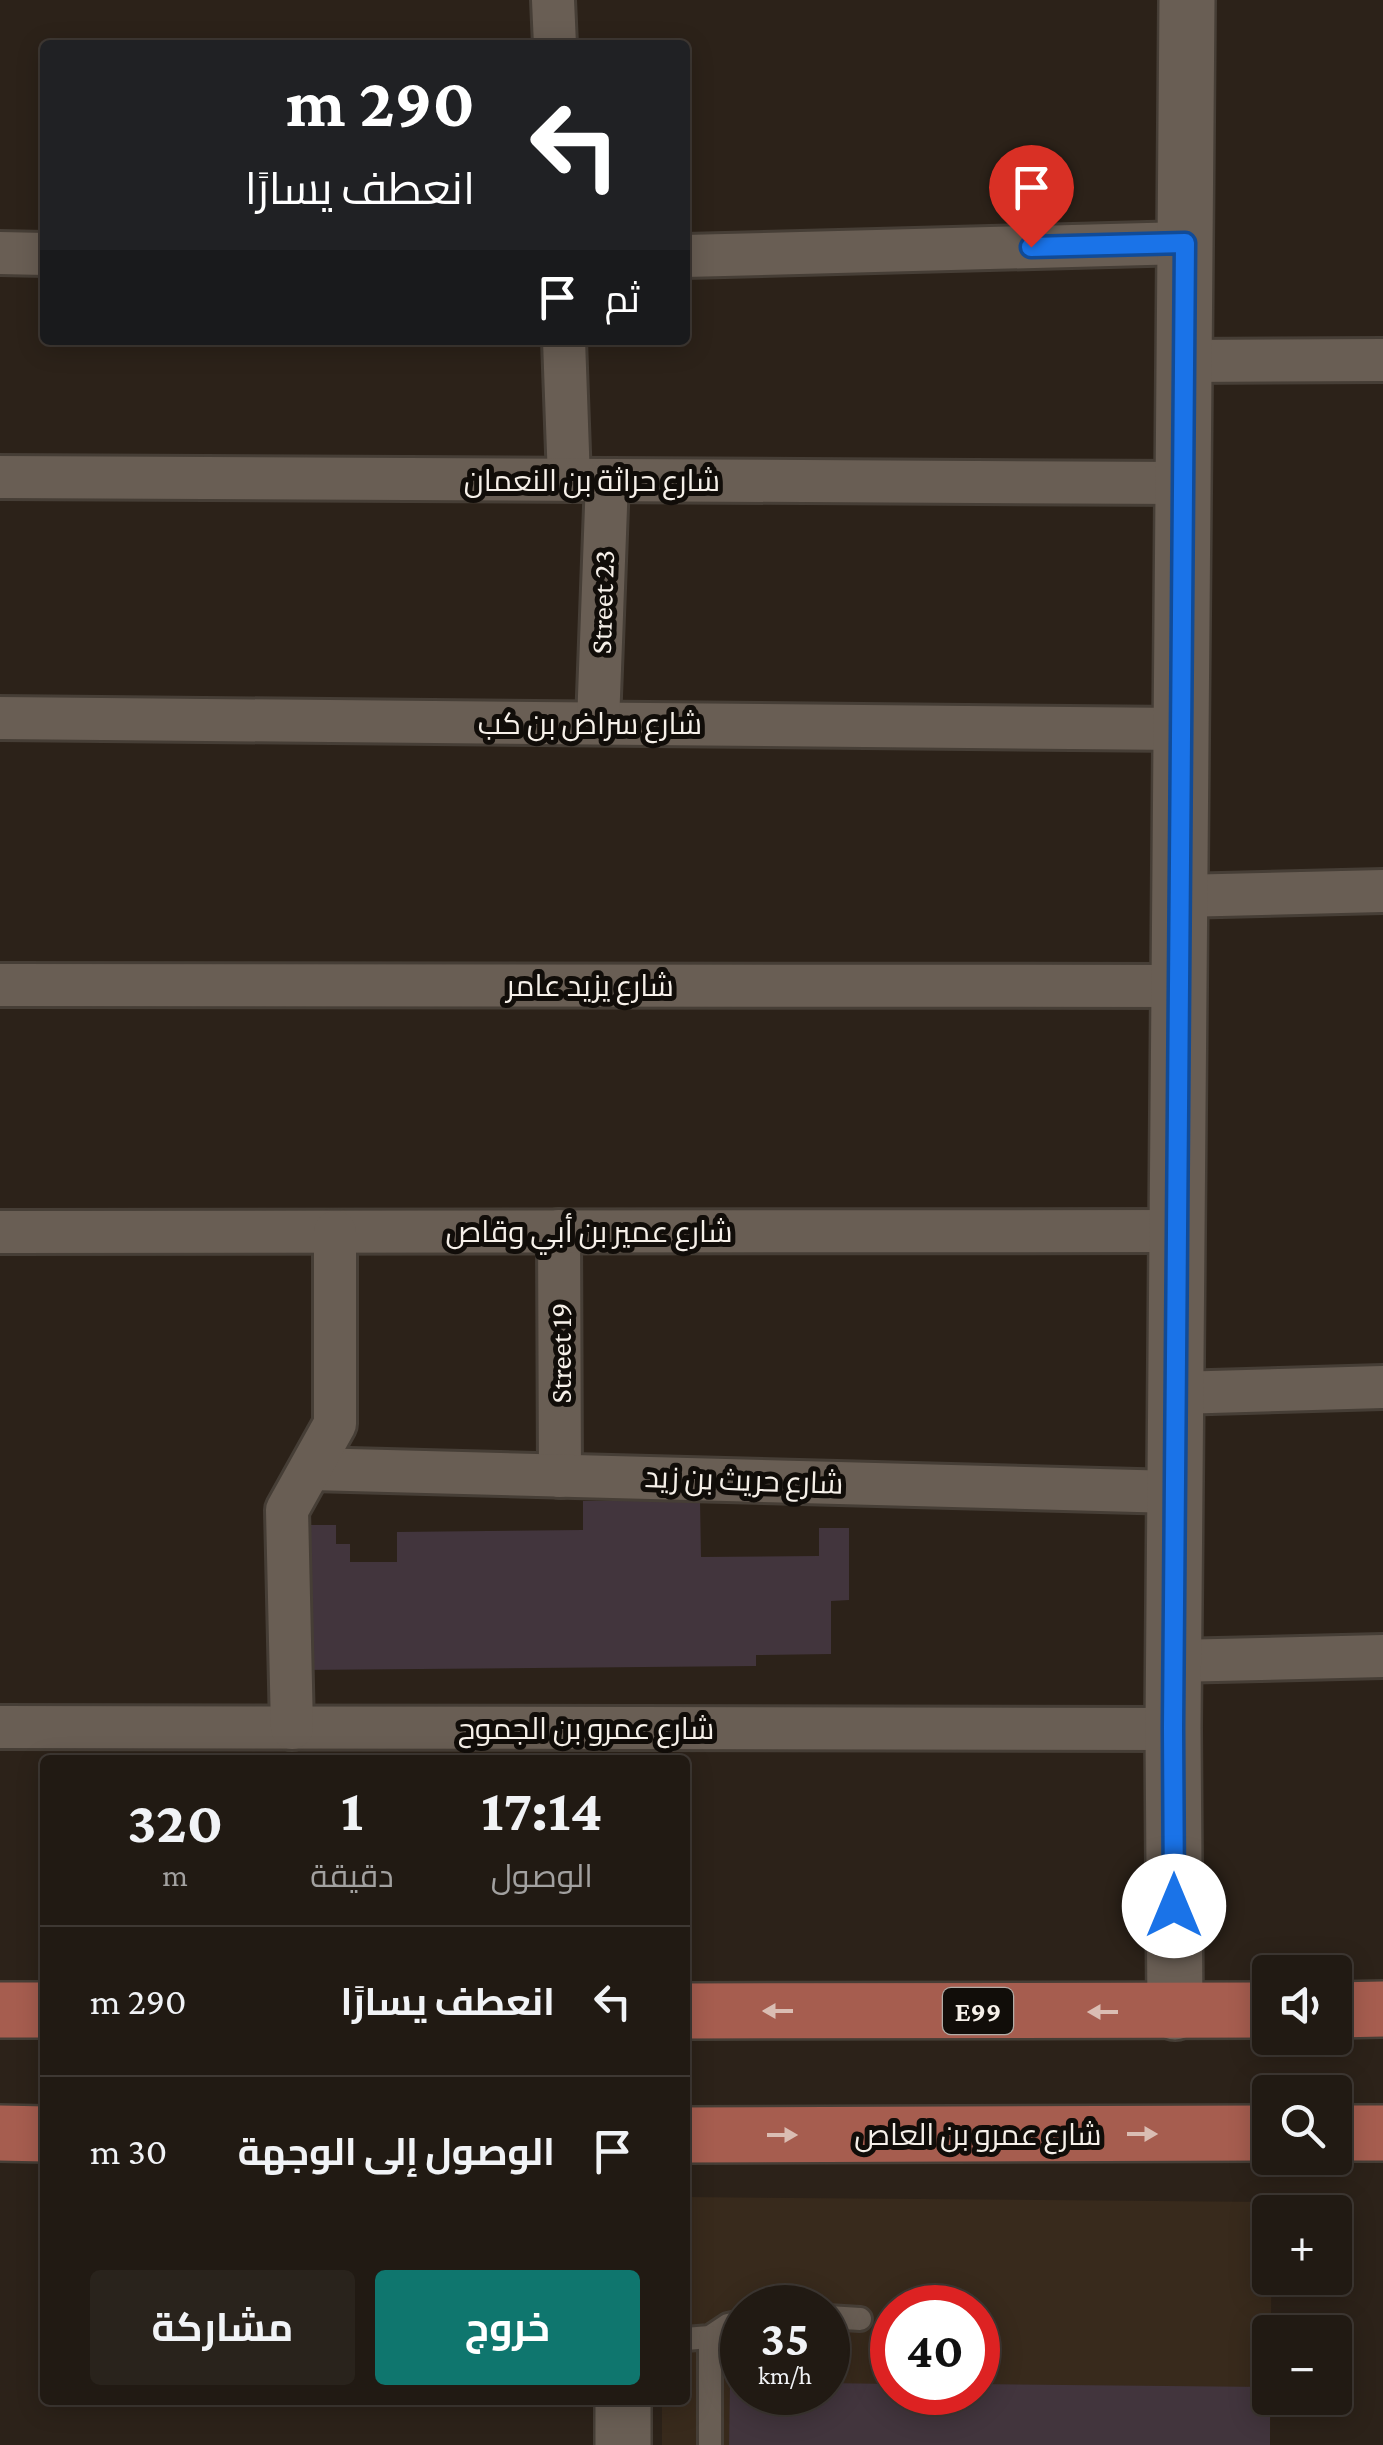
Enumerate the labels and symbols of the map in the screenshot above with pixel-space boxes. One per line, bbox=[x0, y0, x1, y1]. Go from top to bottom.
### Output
pin bbox=[989, 145, 1074, 248]
street label: شارع حراثة بن النعمان bbox=[464, 464, 720, 501]
street label: Street 23 bbox=[584, 549, 620, 655]
street label: شارع سراض بن كب bbox=[478, 707, 702, 744]
street label: شارع يزيد عامر bbox=[504, 969, 674, 1006]
street label: شارع عمير بن أبي وقاص bbox=[445, 1213, 733, 1255]
street label: Street 19 bbox=[544, 1302, 577, 1404]
street label: شارع حريث بن زيد bbox=[644, 1460, 844, 1504]
street label: شارع عمرو بن الجموح bbox=[458, 1712, 714, 1749]
position arrow bbox=[1122, 1854, 1226, 1958]
road number: E99 bbox=[943, 1988, 1013, 2034]
one-way arrow bbox=[761, 2003, 793, 2019]
one-way arrow bbox=[1086, 2004, 1118, 2020]
street label: شارع عمرو بن العاص bbox=[854, 2118, 1102, 2155]
one-way arrow bbox=[767, 2126, 799, 2142]
one-way arrow bbox=[1127, 2126, 1159, 2142]
speed limit sign: 40 bbox=[870, 2285, 1000, 2415]

